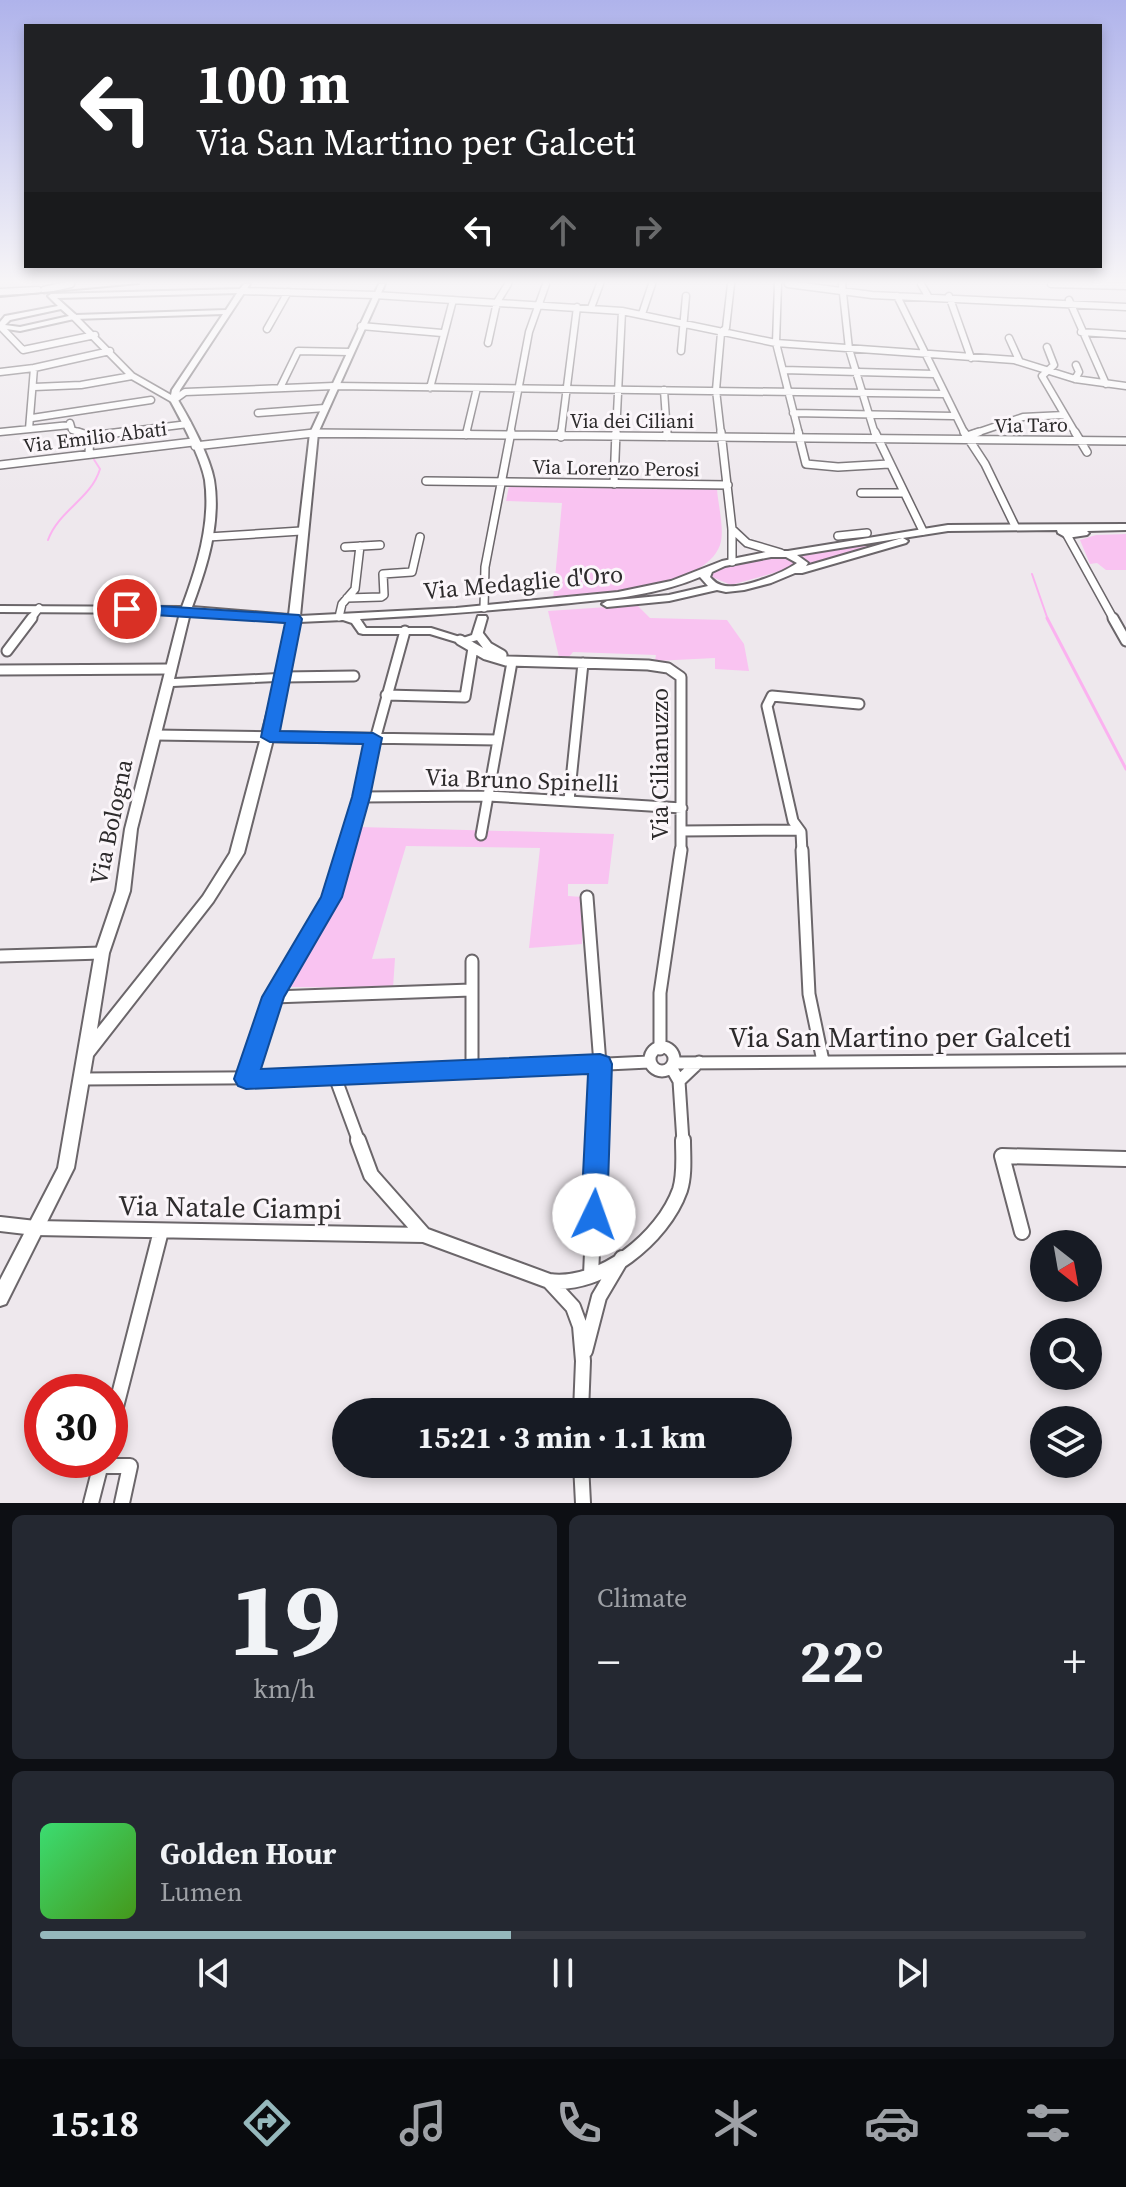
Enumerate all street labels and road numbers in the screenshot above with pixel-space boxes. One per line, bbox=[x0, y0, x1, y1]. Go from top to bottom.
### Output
street label: Via dei Ciliani bbox=[570, 407, 694, 435]
street label: Via Taro bbox=[994, 410, 1068, 440]
street label: Via Emilio Abati bbox=[21, 414, 169, 460]
street label: Via Lorenzo Perosi bbox=[532, 453, 700, 483]
street label: Via Medaglie d'Oro bbox=[422, 557, 624, 607]
street label: Via Cilianuzzo bbox=[643, 688, 676, 840]
street label: Via Bologna bbox=[82, 755, 141, 888]
street label: Via Bruno Spinelli bbox=[424, 760, 620, 800]
street label: Via San Martino per Galceti bbox=[729, 1018, 1071, 1056]
street label: Via Natale Ciampi bbox=[118, 1186, 342, 1228]

